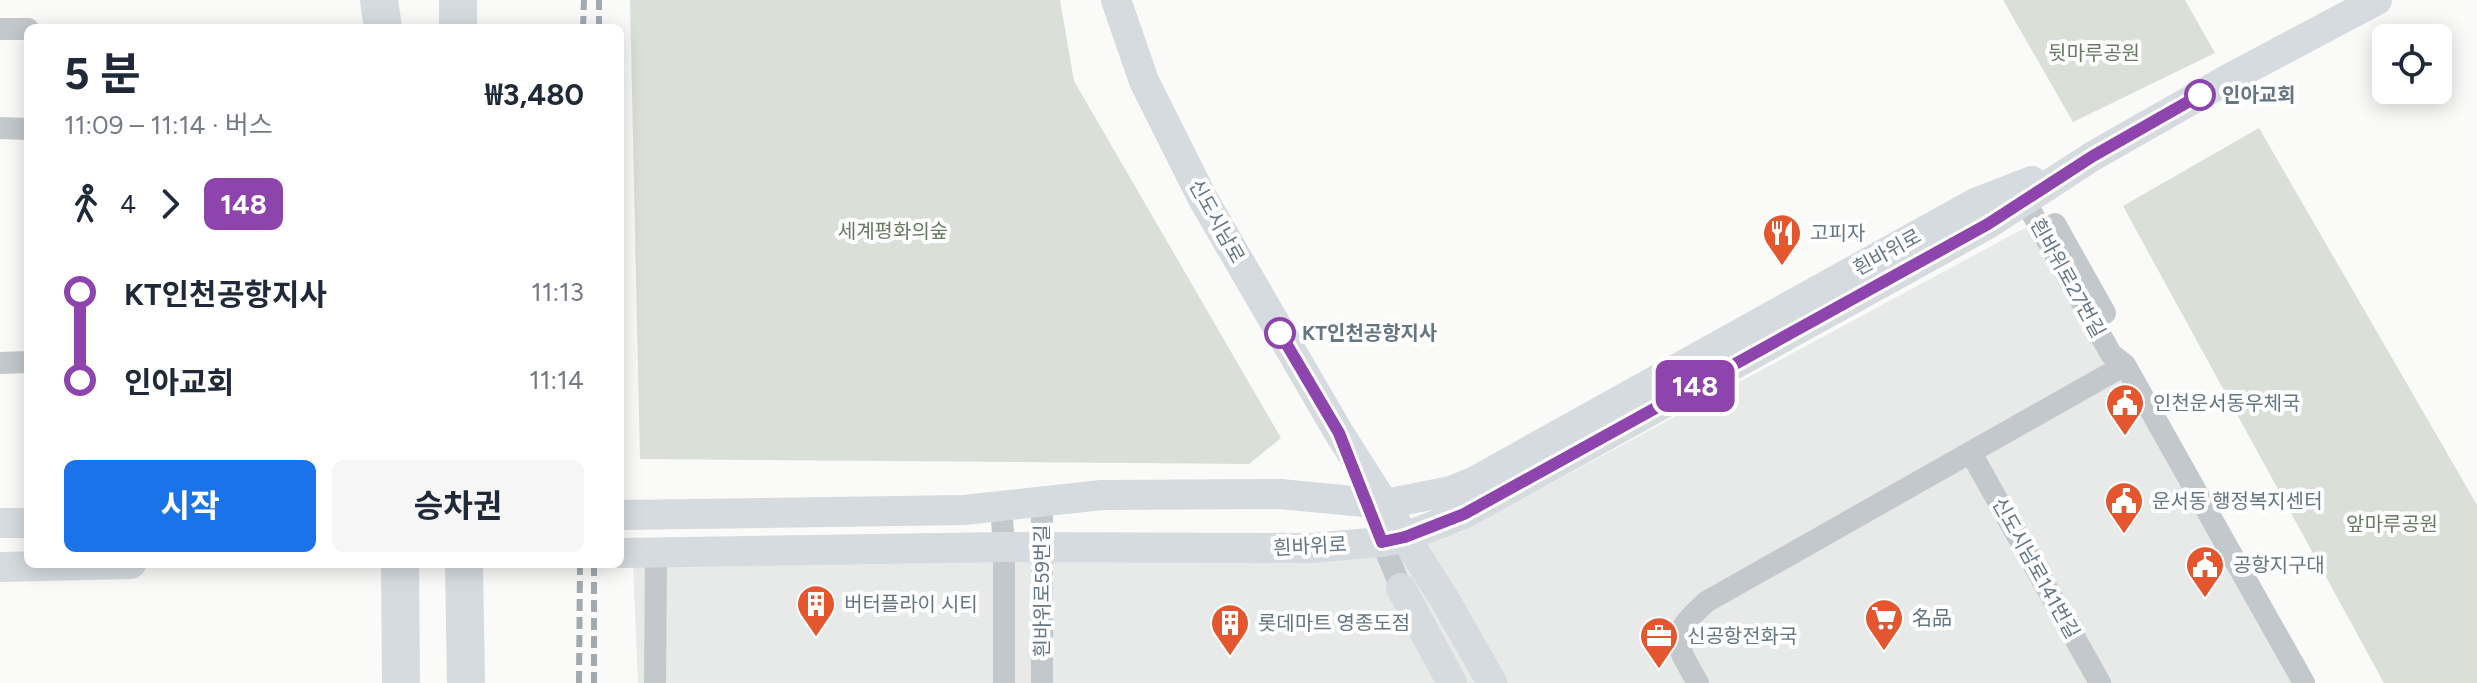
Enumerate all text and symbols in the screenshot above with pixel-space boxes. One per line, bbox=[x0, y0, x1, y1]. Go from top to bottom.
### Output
map controls bbox=[2372, 24, 2452, 104]
button: locate bbox=[2372, 24, 2452, 104]
park label: 뒷마루공원 bbox=[2048, 41, 2140, 65]
text: 5 분 bbox=[64, 47, 141, 100]
text: ₩3,480 bbox=[485, 76, 584, 113]
marker: 인아교회 bbox=[2185, 80, 2215, 110]
place label: 인아교회 bbox=[2222, 83, 2296, 107]
text: 11:09 – 11:14 · 버스 bbox=[64, 109, 273, 141]
street label: 신도시남로 bbox=[1184, 175, 1250, 267]
icon: walk bbox=[64, 182, 108, 226]
icon: forward bbox=[148, 182, 192, 226]
text: 148 bbox=[220, 187, 267, 221]
text: 4 bbox=[120, 188, 136, 220]
restaurant icon: 고피자 bbox=[1761, 212, 1803, 267]
street label: 흰바위로27번길 bbox=[2025, 214, 2111, 342]
park label: 세계평화의숲 bbox=[838, 219, 948, 243]
place label: 고피자 bbox=[1810, 221, 1865, 245]
street label: 흰바위로 bbox=[1849, 224, 1925, 280]
text: KT인천공항지사 bbox=[124, 276, 327, 313]
text: 11:13 bbox=[531, 276, 584, 308]
marker: KT인천공항지사 bbox=[1265, 318, 1295, 348]
place label: KT인천공항지사 bbox=[1302, 321, 1437, 345]
line badge: 148 bbox=[1649, 360, 1741, 412]
text: 인아교회 bbox=[124, 364, 234, 401]
text: 11:14 bbox=[529, 364, 584, 396]
text: 148 bbox=[1672, 369, 1718, 403]
public building icon: 인천운서동우체국 bbox=[2104, 382, 2146, 437]
place label: 인천운서동우체국 bbox=[2153, 391, 2300, 415]
button: 시작 bbox=[64, 460, 316, 552]
button: 승차권 bbox=[332, 460, 584, 552]
public building icon: 운서동 행정복지센터 bbox=[2103, 480, 2145, 535]
place label: 운서동 행정복지센터 bbox=[2152, 489, 2323, 513]
street label: 신도시남로141번길 bbox=[1987, 493, 2085, 643]
park label: 앞마루공원 bbox=[2346, 512, 2438, 536]
street label: 흰바위로59번길 bbox=[1030, 524, 1054, 658]
street label: 흰바위로 bbox=[1273, 532, 1347, 560]
public building icon: 공항지구대 bbox=[2184, 544, 2226, 599]
place label: 공항지구대 bbox=[2233, 553, 2325, 577]
building icon: 버터플라이 시티 bbox=[795, 583, 837, 638]
place label: 버터플라이 시티 bbox=[844, 592, 978, 616]
supermarket icon: 名品 bbox=[1863, 597, 1905, 652]
building icon: 롯데마트 영종도점 bbox=[1209, 602, 1251, 657]
place label: 名品 bbox=[1912, 606, 1952, 630]
place label: 롯데마트 영종도점 bbox=[1258, 611, 1410, 635]
office icon: 신공항전화국 bbox=[1638, 615, 1680, 670]
place label: 신공항전화국 bbox=[1687, 624, 1797, 648]

